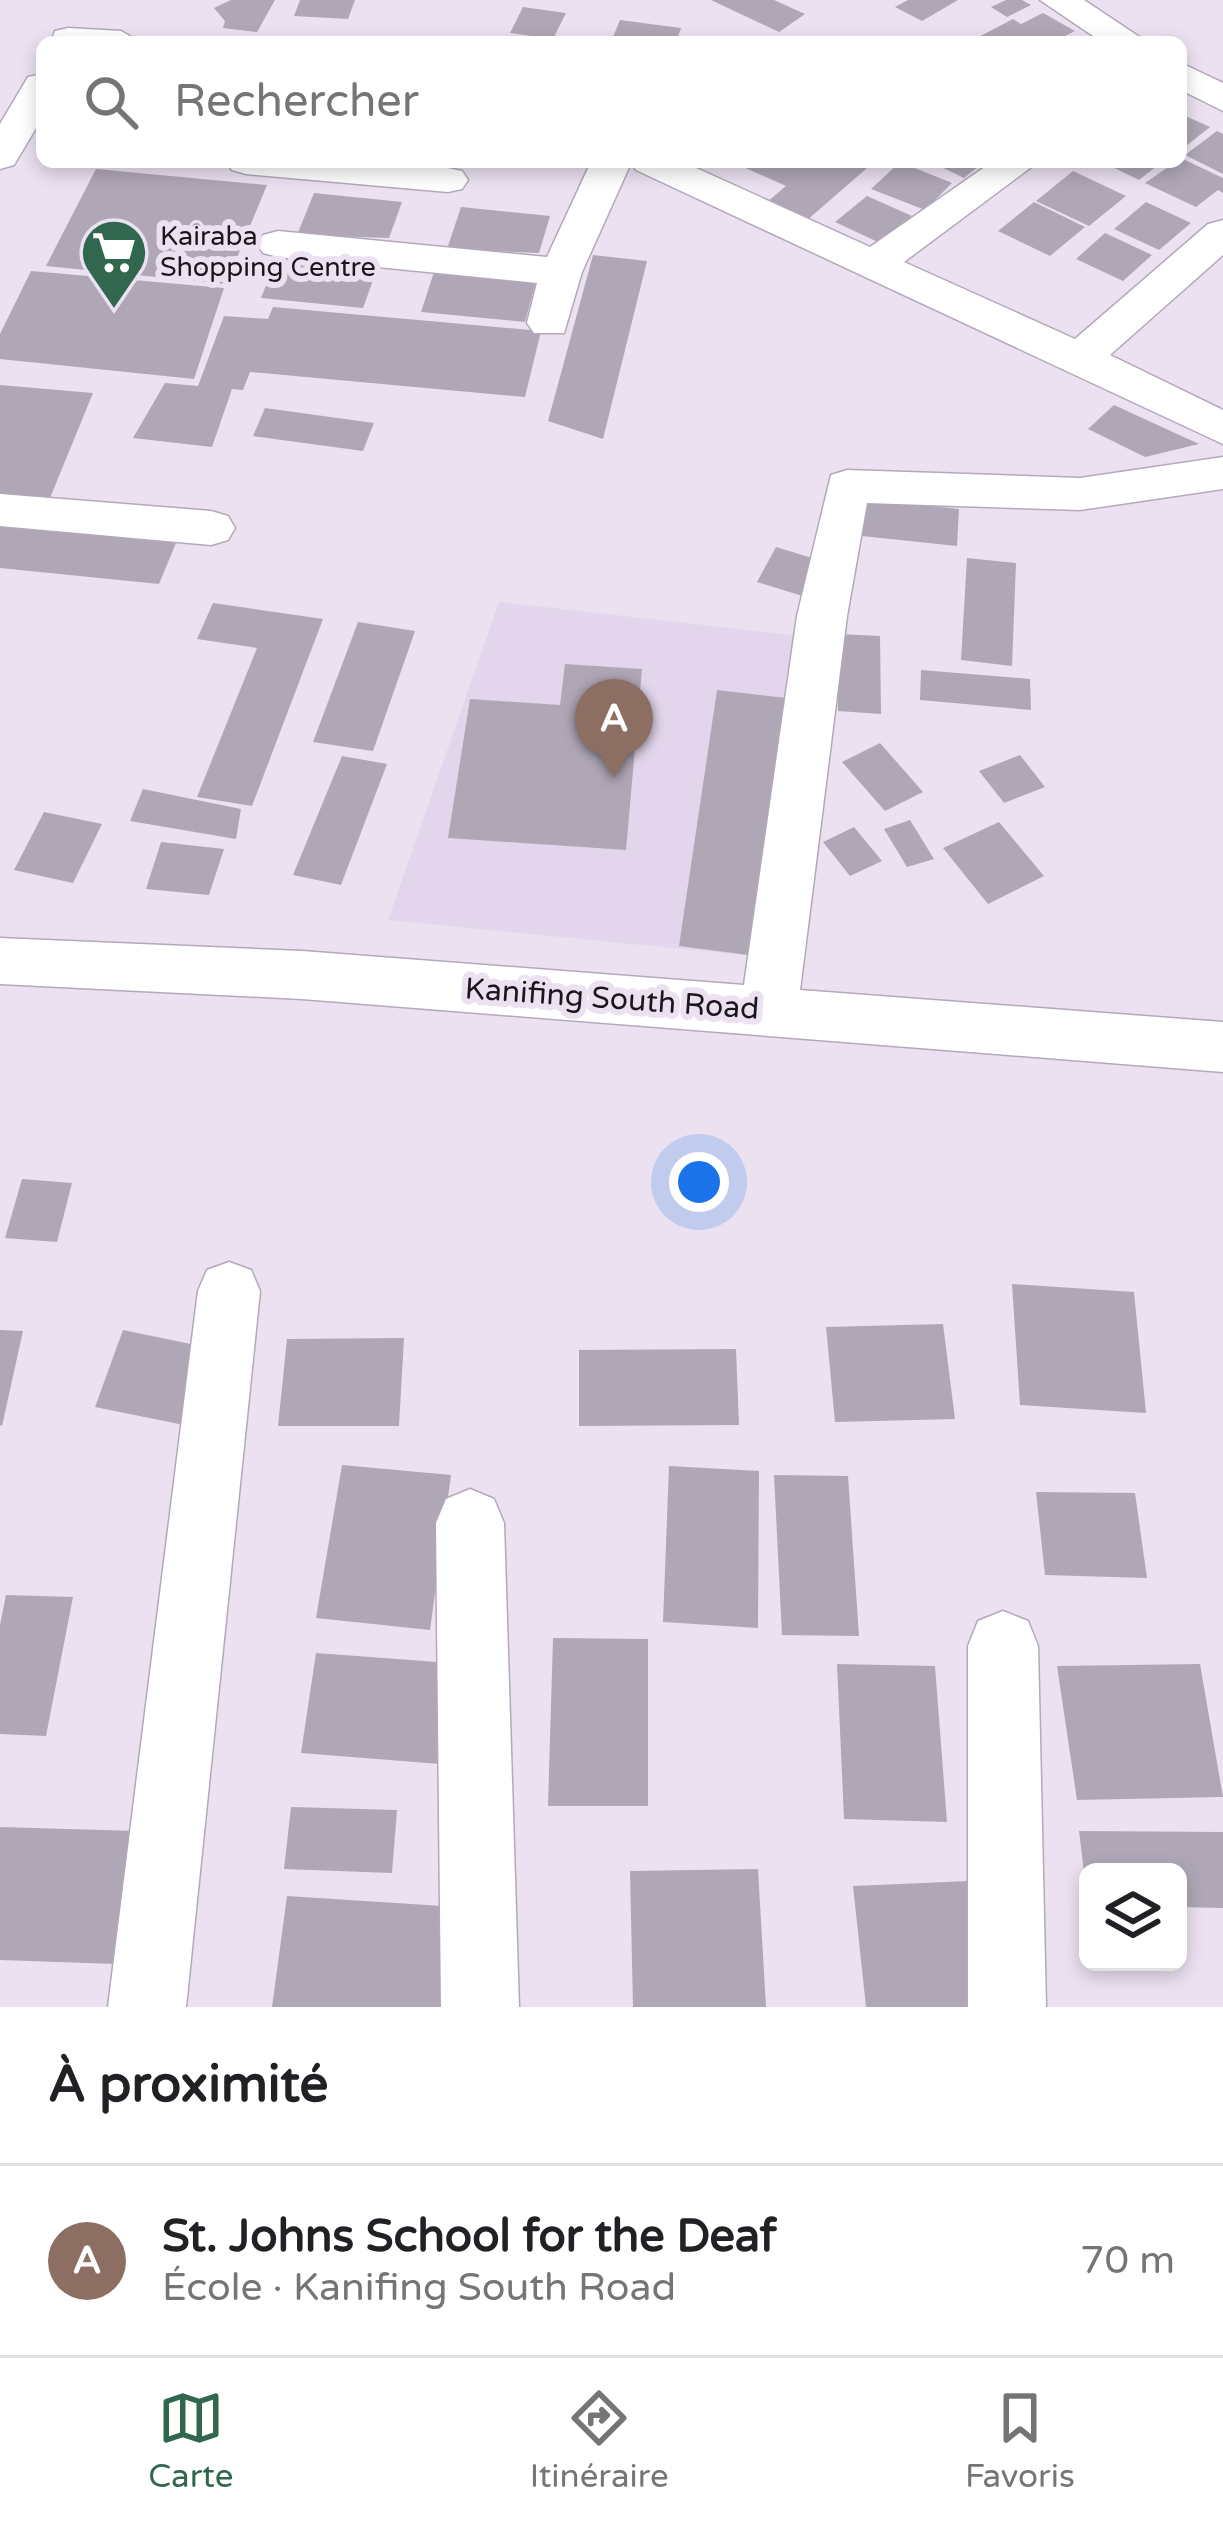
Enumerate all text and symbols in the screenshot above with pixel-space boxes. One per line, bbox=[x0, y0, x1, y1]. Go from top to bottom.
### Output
search box bbox=[36, 36, 1187, 168]
icon: search bbox=[78, 69, 144, 135]
text: Rechercher bbox=[174, 75, 419, 129]
supermarket icon: Kairaba Shopping Centre bbox=[79, 217, 149, 311]
place label: Kairaba Shopping Centre bbox=[160, 220, 376, 284]
pin: A bbox=[575, 679, 653, 778]
street label: Kanifing South Road bbox=[464, 970, 760, 1028]
your location bbox=[669, 1152, 729, 1212]
map controls bbox=[1079, 1863, 1187, 1971]
button: layers bbox=[1079, 1863, 1187, 1971]
text: À proximité bbox=[48, 2054, 328, 2116]
text: St. Johns School for the Deaf bbox=[162, 2210, 777, 2264]
text: A bbox=[72, 2237, 102, 2284]
text: 70 m bbox=[1080, 2237, 1175, 2284]
text: École · Kanifing South Road bbox=[162, 2264, 676, 2311]
tab: Carte bbox=[148, 2385, 233, 2496]
tab: Itinéraire bbox=[530, 2385, 669, 2496]
tab: Favoris bbox=[965, 2385, 1075, 2496]

